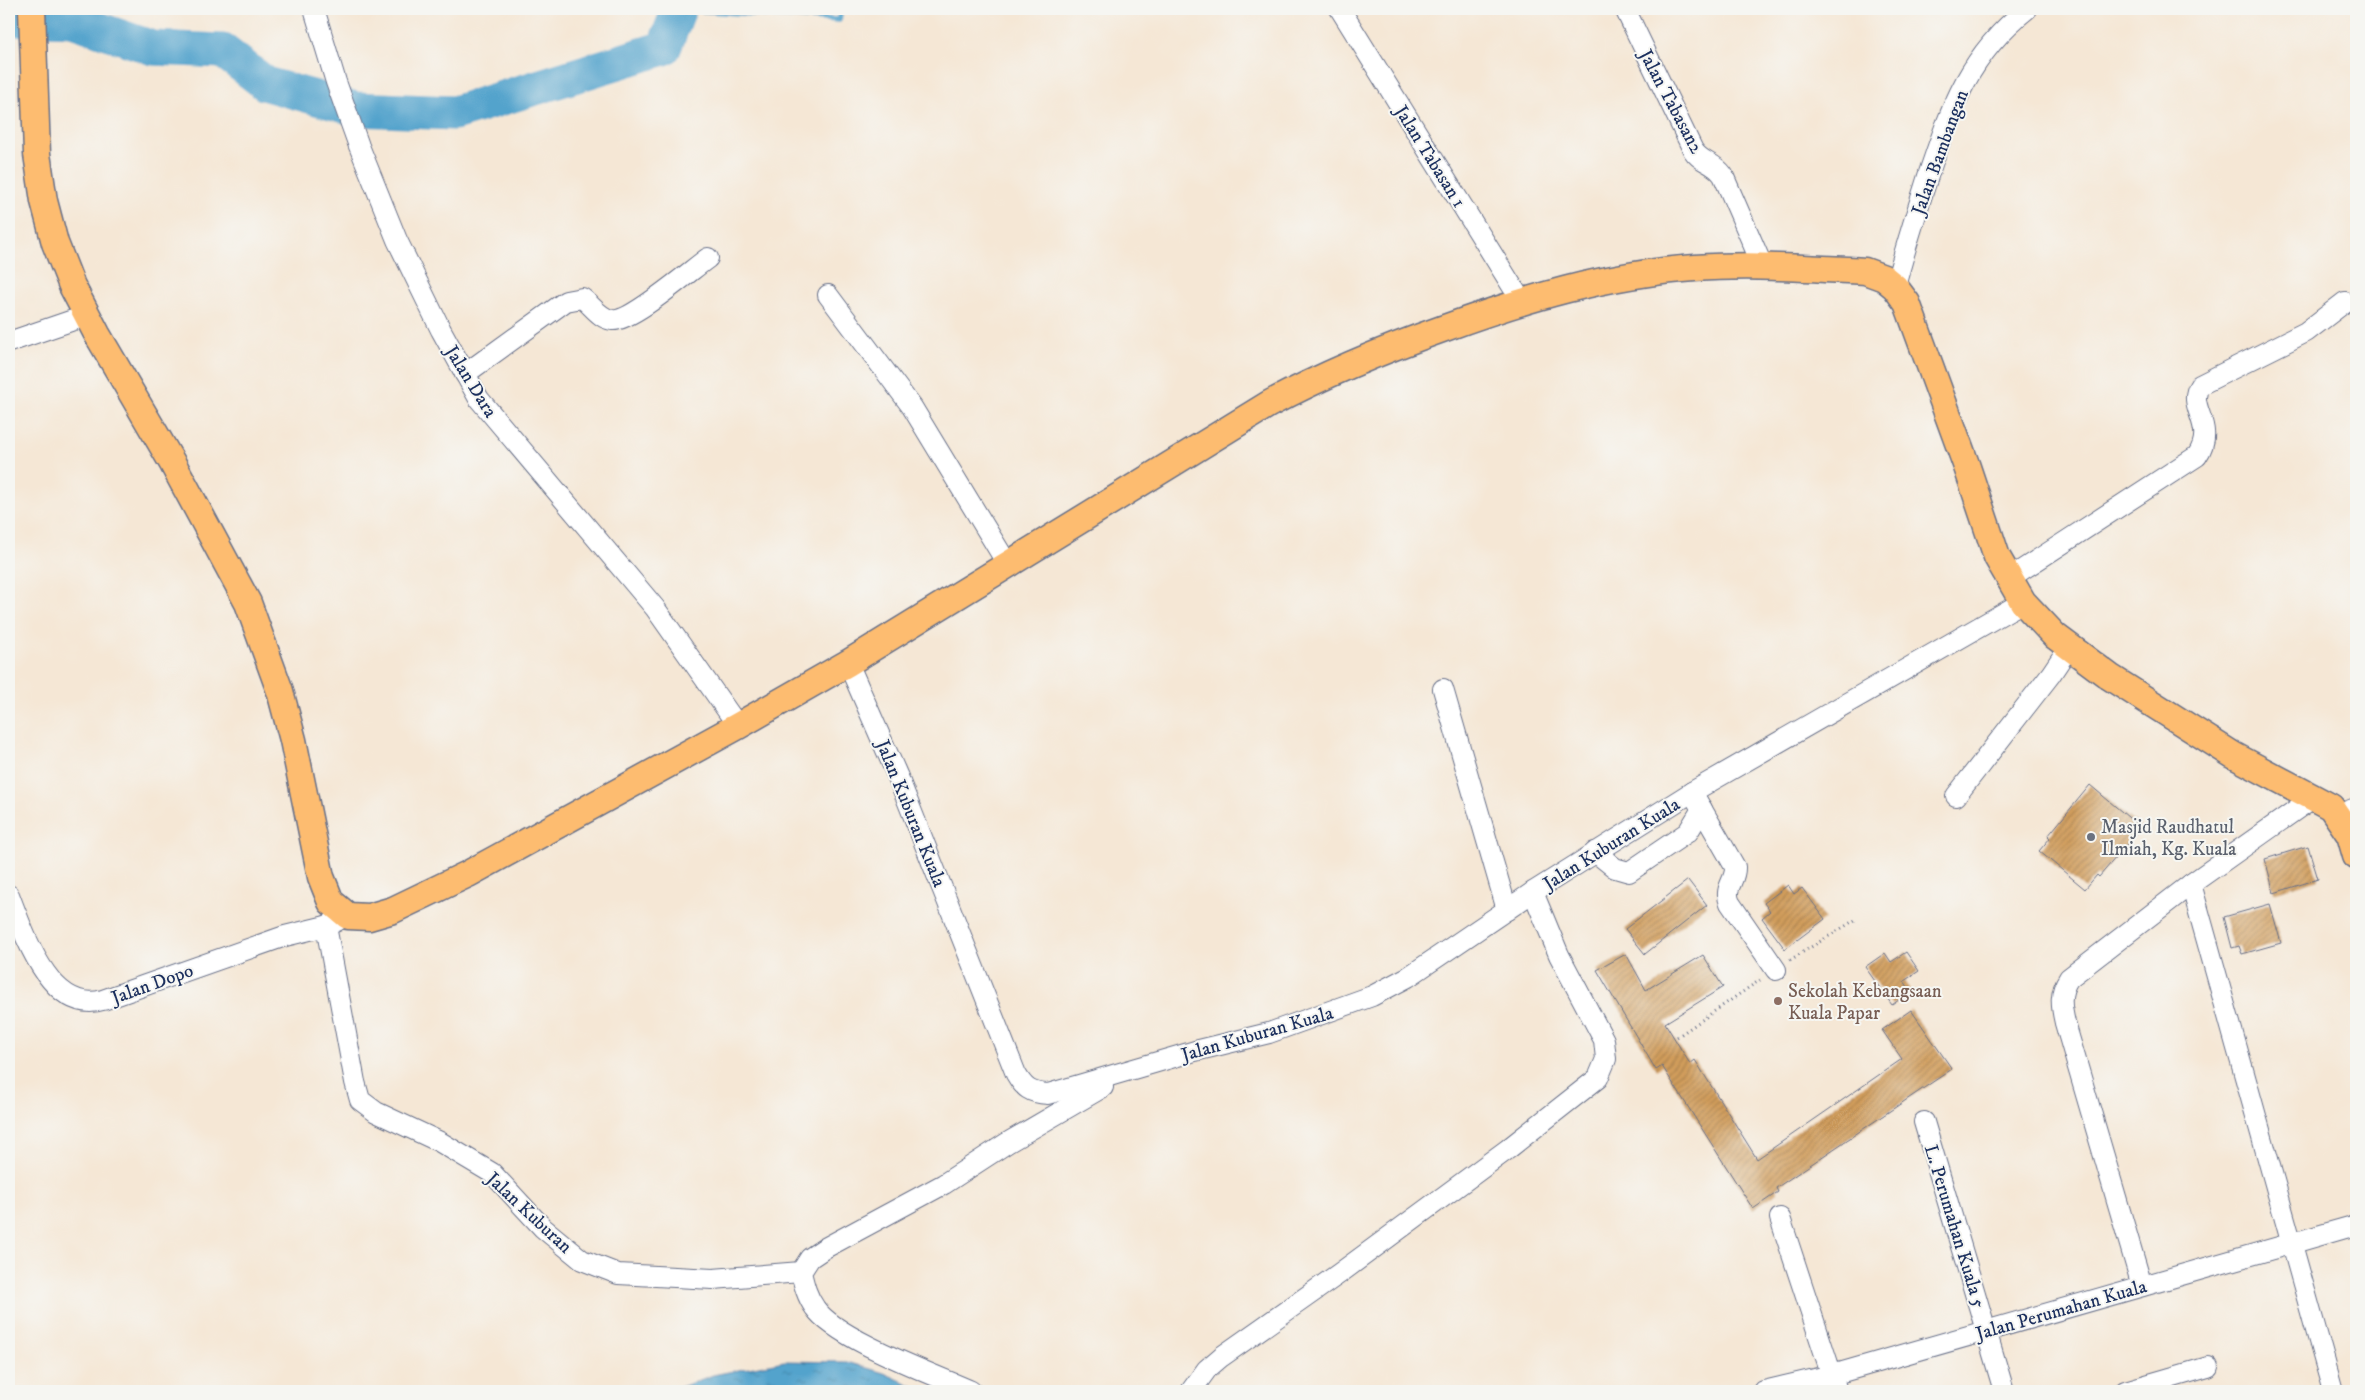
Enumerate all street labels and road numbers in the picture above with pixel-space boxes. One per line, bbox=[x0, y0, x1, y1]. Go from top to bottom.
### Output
street label: Jalan Tabasan2 bbox=[1633, 44, 1708, 158]
street label: Jalan Bambangan bbox=[1906, 87, 1974, 220]
street label: Jalan Tabasan 1 bbox=[1388, 100, 1470, 212]
street label: Jalan Dara bbox=[439, 340, 502, 422]
street label: Jalan Kuburan Kuala bbox=[870, 735, 951, 891]
street label: Jalan Kuburan Kuala bbox=[1538, 793, 1684, 897]
street label: Jalan Dopo bbox=[107, 959, 196, 1010]
street label: Jalan Kuburan Kuala bbox=[1177, 1002, 1336, 1068]
street label: L. Perumahan Kuala 5 bbox=[1919, 1142, 1990, 1311]
street label: Jalan Kuburan bbox=[480, 1166, 577, 1259]
street label: Jalan Perumahan Kuala bbox=[1971, 1275, 2149, 1346]

